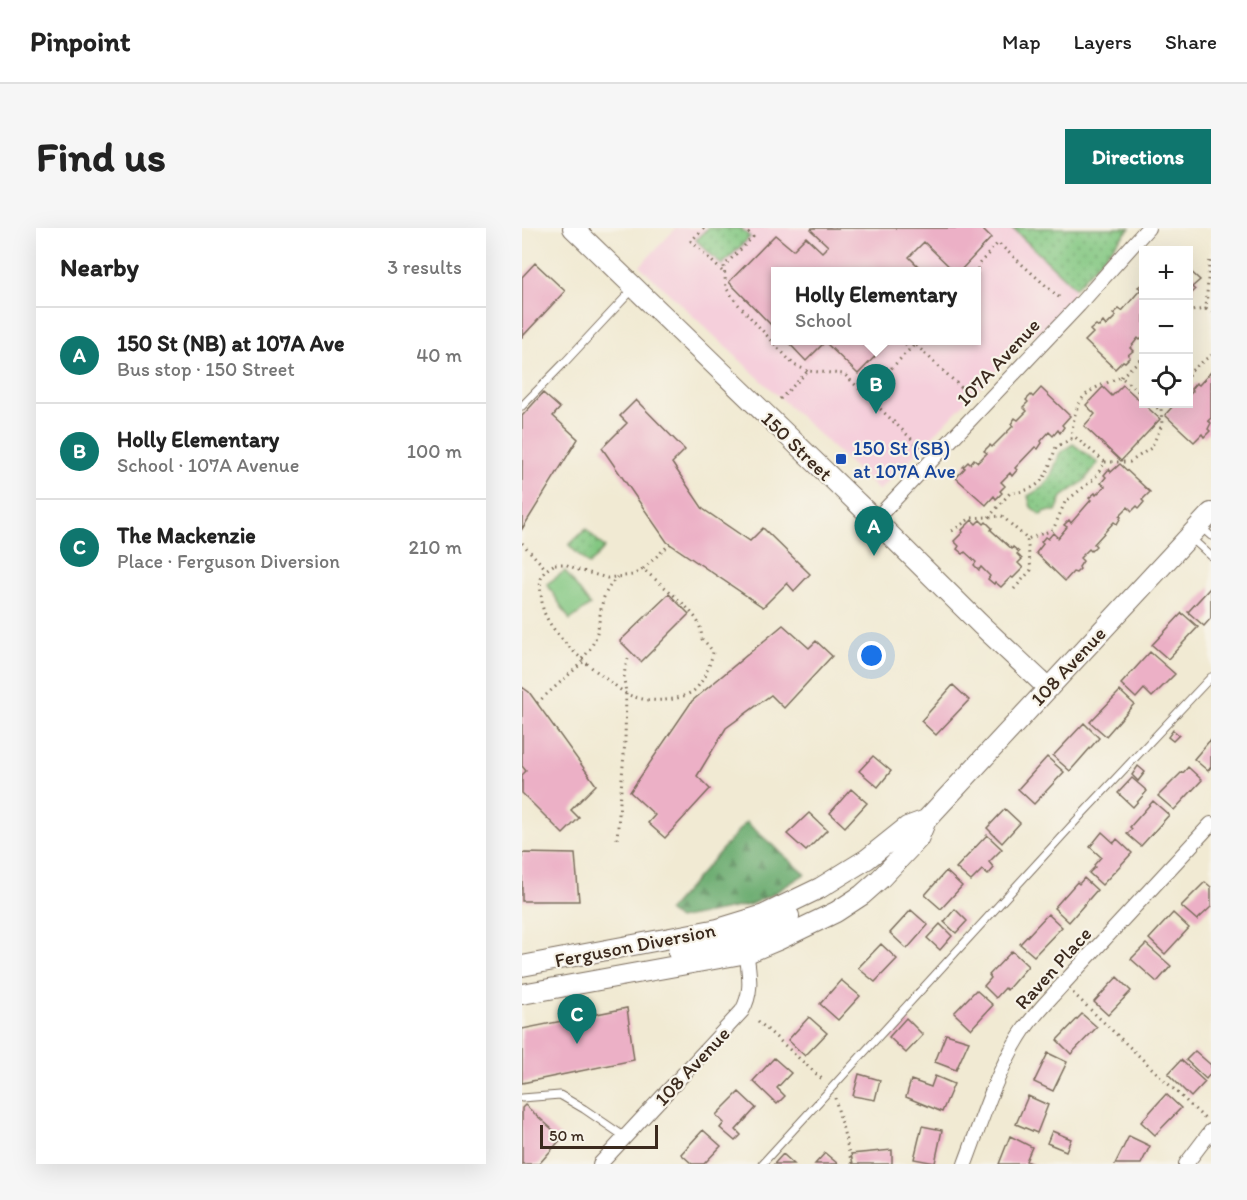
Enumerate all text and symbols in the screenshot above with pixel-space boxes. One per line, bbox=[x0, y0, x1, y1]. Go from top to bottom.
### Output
text: Pinpoint bbox=[30, 24, 131, 58]
text: Map bbox=[1002, 29, 1041, 54]
text: Layers bbox=[1074, 29, 1132, 54]
text: Share bbox=[1165, 29, 1217, 54]
button: Directions bbox=[1065, 129, 1211, 184]
text: Find us bbox=[36, 131, 166, 182]
map controls bbox=[1139, 246, 1193, 408]
button: + bbox=[1139, 246, 1193, 300]
text: Nearby bbox=[60, 251, 139, 283]
text: 3 results bbox=[387, 255, 462, 279]
popup bbox=[771, 267, 981, 345]
text: Holly Elementary bbox=[795, 281, 957, 308]
button: − bbox=[1139, 300, 1193, 354]
text: School bbox=[795, 308, 852, 332]
street label: 107A Avenue bbox=[951, 313, 1045, 411]
text: 150 St (NB) at 107A Ave bbox=[117, 330, 344, 357]
text: A bbox=[73, 343, 86, 367]
text: 40 m bbox=[416, 343, 462, 367]
button: locate bbox=[1139, 354, 1193, 408]
text: Bus stop · 150 Street bbox=[117, 357, 295, 381]
pin: B bbox=[856, 364, 896, 414]
street label: 150 Street bbox=[756, 406, 838, 486]
text: Holly Elementary bbox=[117, 426, 279, 453]
place label: 150 St (SB) at 107A Ave bbox=[853, 436, 956, 483]
text: B bbox=[73, 439, 86, 463]
text: 100 m bbox=[407, 439, 462, 463]
marker: 150 St (SB) at 107A Ave bbox=[834, 452, 848, 466]
text: School · 107A Avenue bbox=[117, 453, 299, 477]
pin: A bbox=[854, 506, 894, 556]
text: The Mackenzie bbox=[117, 522, 256, 549]
text: C bbox=[73, 535, 86, 559]
text: 210 m bbox=[409, 535, 462, 559]
text: Place · Ferguson Diversion bbox=[117, 549, 340, 573]
street label: 108 Avenue bbox=[1025, 621, 1111, 711]
your location bbox=[857, 641, 886, 670]
street label: Ferguson Diversion bbox=[553, 918, 718, 972]
street label: Raven Place bbox=[1010, 922, 1096, 1014]
pin: C bbox=[558, 994, 596, 1044]
street label: 108 Avenue bbox=[649, 1021, 735, 1111]
scale bar bbox=[540, 1122, 658, 1150]
text: 50 m bbox=[549, 1126, 584, 1145]

